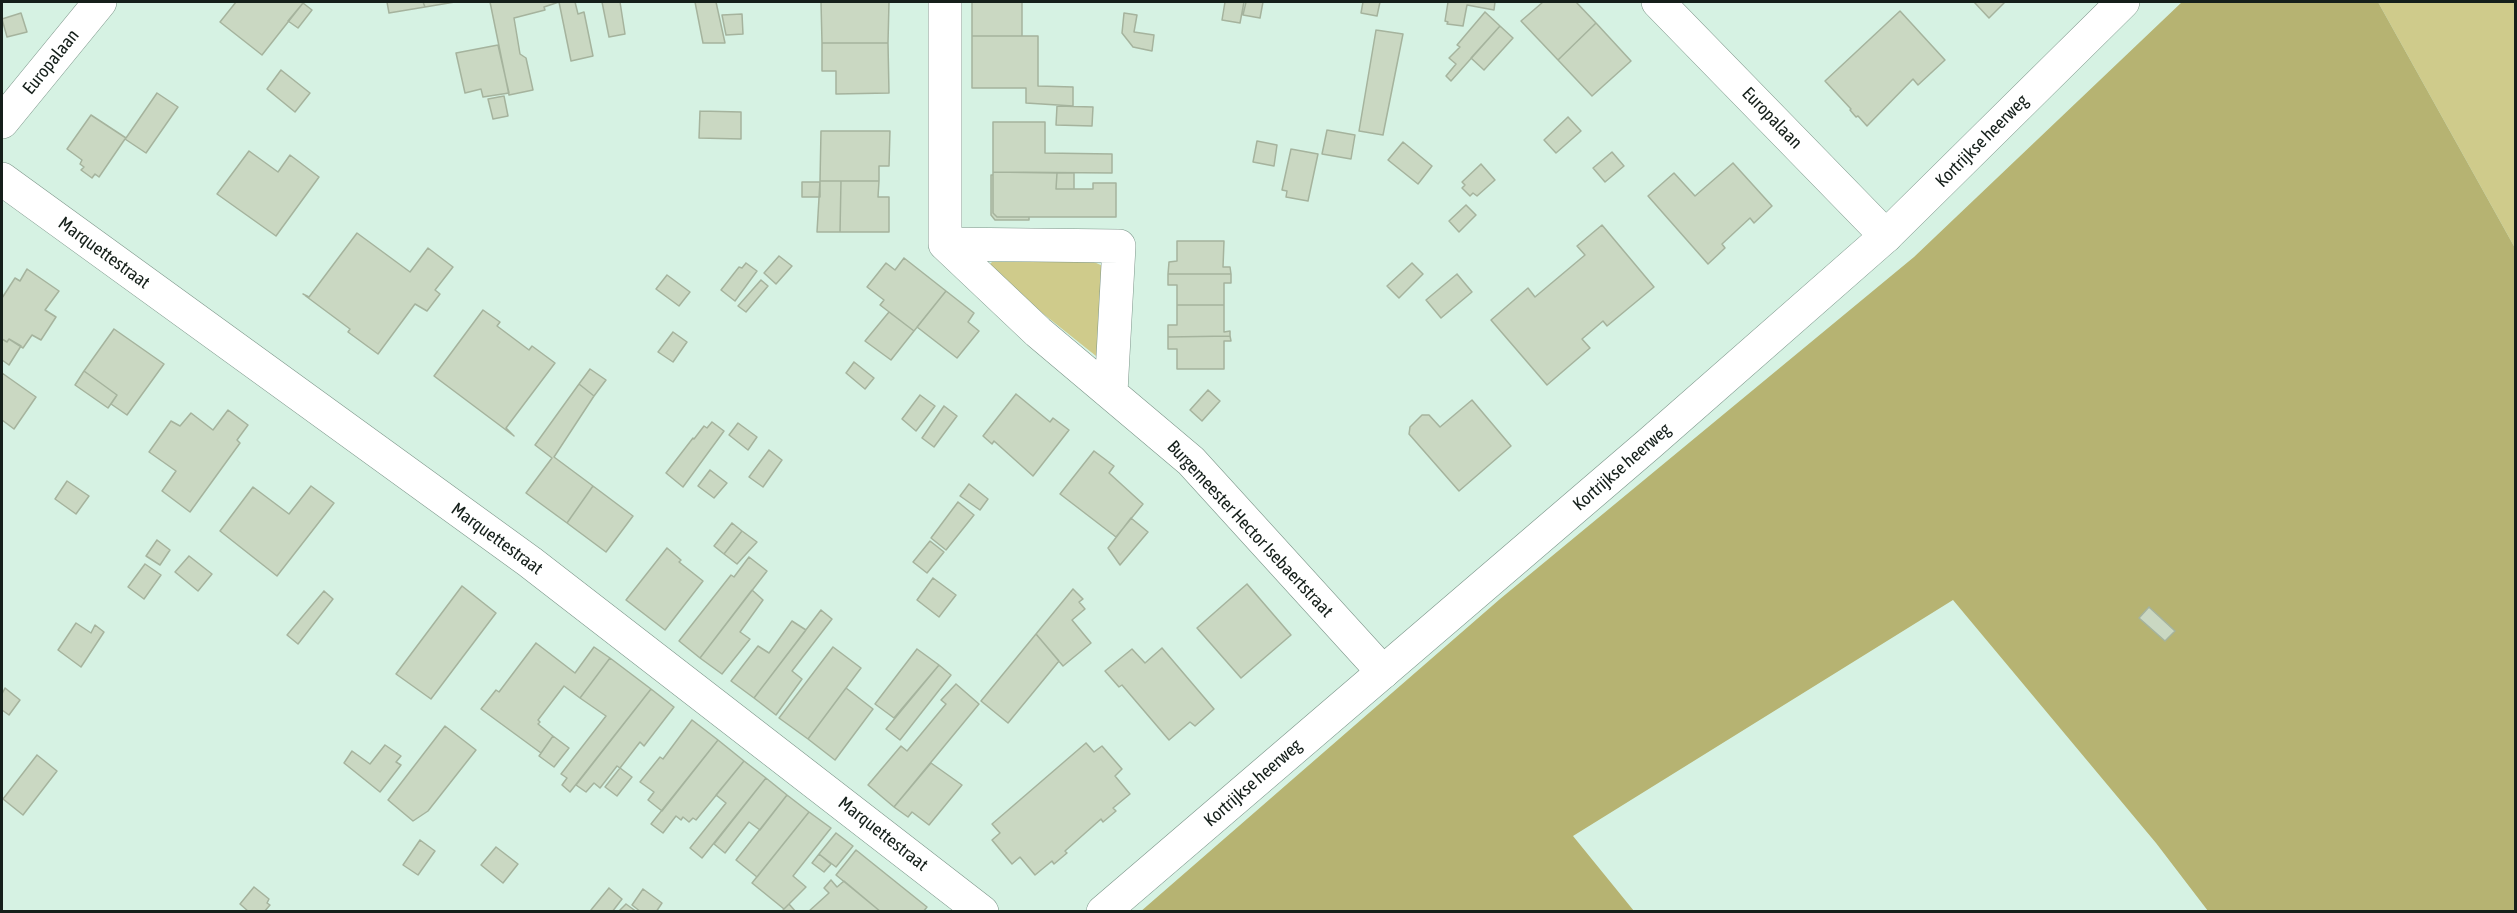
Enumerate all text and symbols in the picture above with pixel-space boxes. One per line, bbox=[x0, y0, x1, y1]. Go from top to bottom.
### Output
street label: Europalaan bbox=[18, 25, 84, 99]
street label: Europalaan bbox=[1737, 83, 1807, 153]
street label: Kortrijkse heerweg bbox=[1931, 90, 2033, 192]
street label: Marquettestraat bbox=[54, 213, 154, 293]
street label: Kortrijkse heerweg bbox=[1569, 419, 1675, 515]
street label: Burgemeester Hector Isebaertstraat bbox=[1163, 436, 1337, 622]
street label: Marquettestraat bbox=[447, 499, 547, 579]
street label: Kortrijkse heerweg bbox=[1200, 735, 1306, 831]
street label: Marquettestraat bbox=[834, 792, 932, 876]

